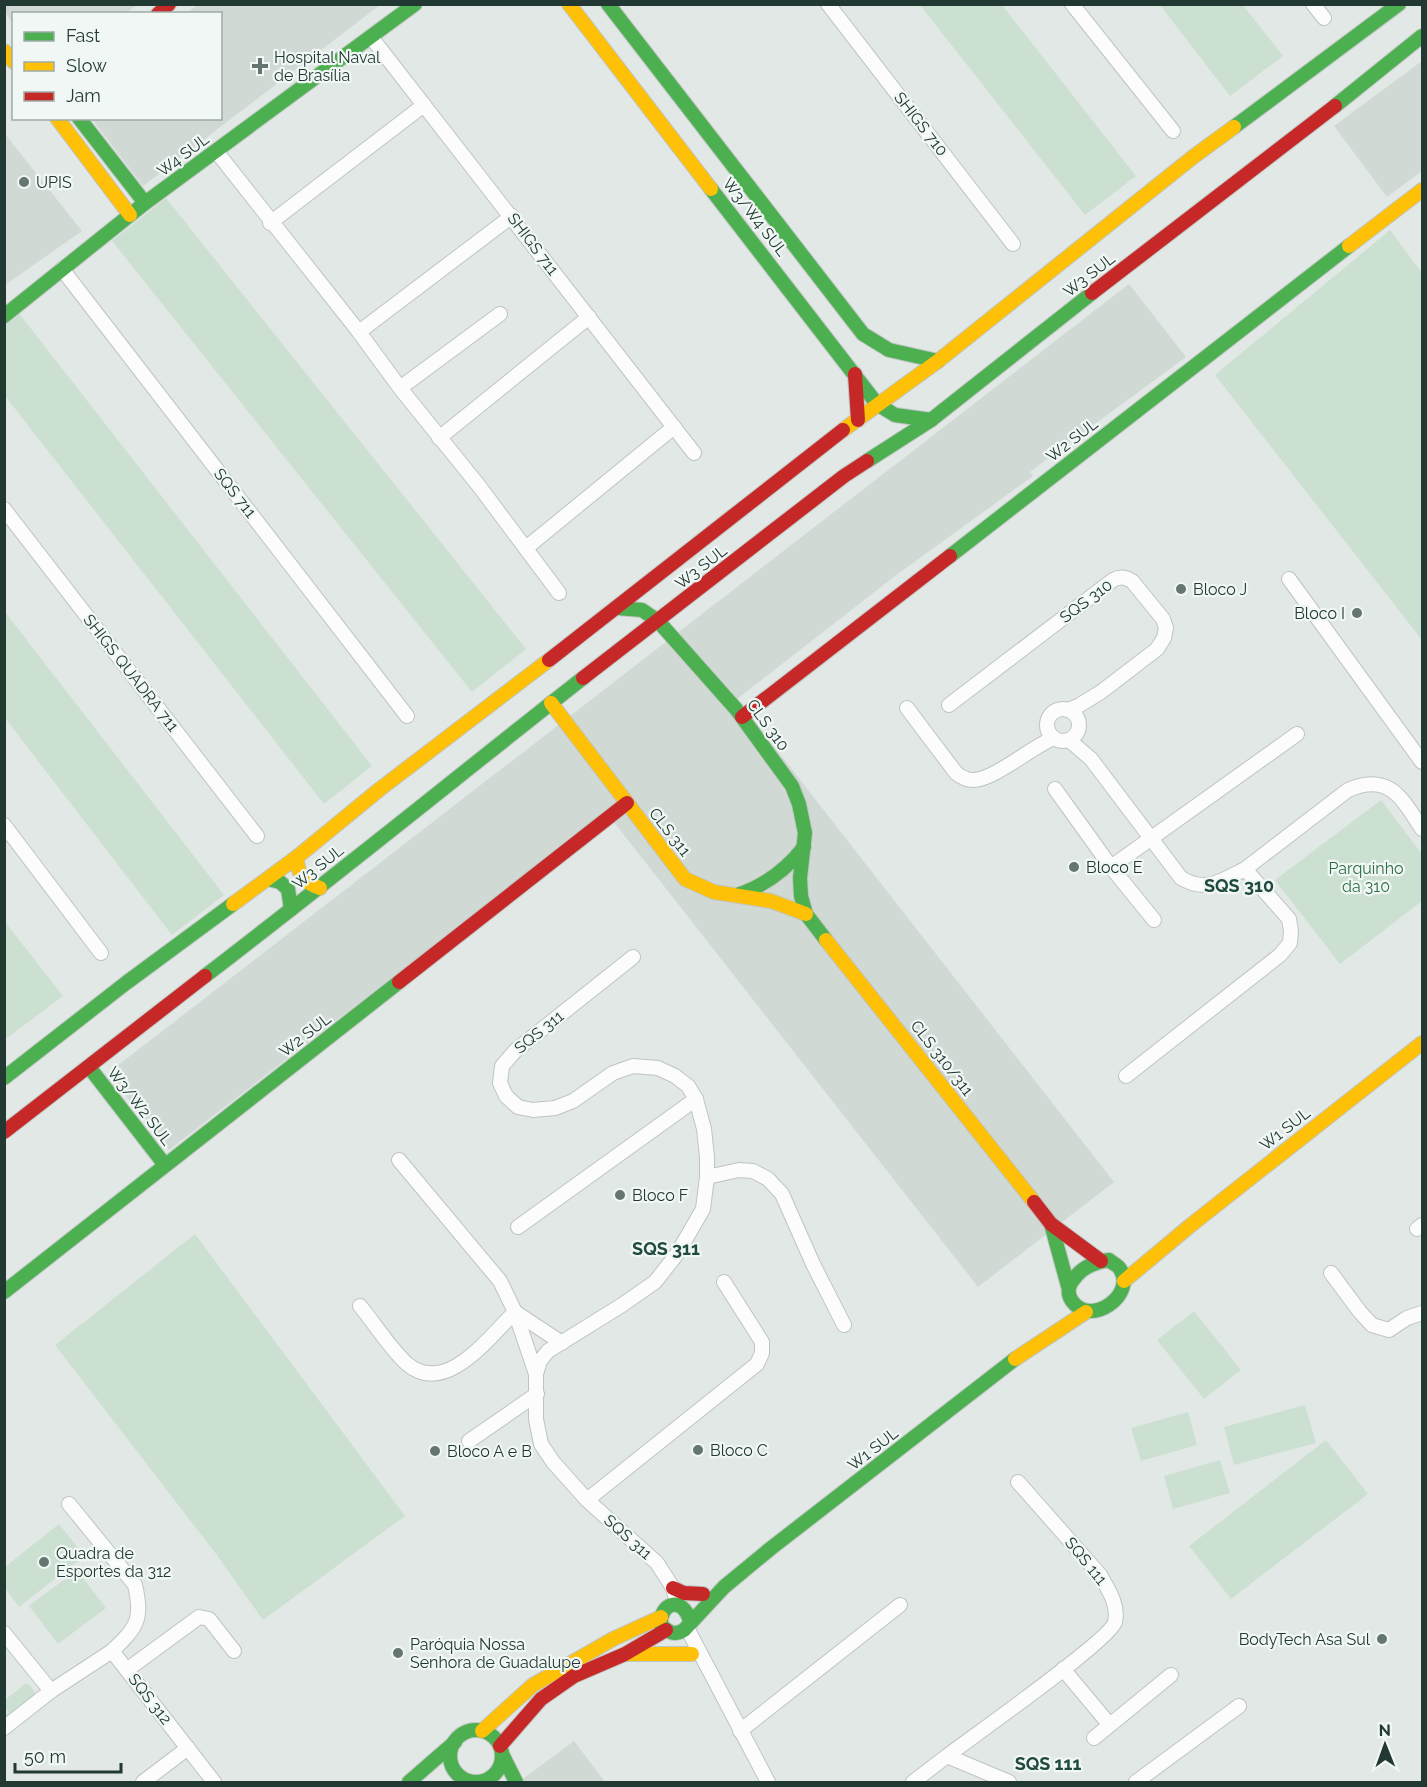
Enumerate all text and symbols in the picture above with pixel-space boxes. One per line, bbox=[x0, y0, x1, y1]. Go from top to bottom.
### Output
legend bbox=[12, 12, 222, 120]
text: Fast bbox=[66, 25, 100, 46]
place label: Hospital Naval de Brasília bbox=[274, 48, 381, 85]
text: Slow bbox=[66, 55, 107, 76]
marker: Hospital Naval de Brasília bbox=[251, 57, 269, 75]
text: Jam bbox=[66, 85, 101, 106]
street label: SHIGS 710 bbox=[890, 88, 952, 160]
street label: W4 SUL bbox=[153, 129, 213, 181]
place label: UPIS bbox=[36, 173, 72, 192]
street label: W3/W4 SUL bbox=[719, 174, 792, 260]
marker: UPIS bbox=[17, 175, 31, 189]
street label: SHIGS 711 bbox=[503, 209, 563, 279]
street label: W3 SUL bbox=[1059, 249, 1119, 301]
street label: W2 SUL bbox=[1043, 414, 1102, 466]
street label: SQS 711 bbox=[210, 464, 260, 522]
street label: W3 SUL bbox=[671, 541, 731, 593]
street label: SQS 310 bbox=[1056, 575, 1116, 627]
place label: Bloco J bbox=[1193, 580, 1247, 599]
marker: Bloco J bbox=[1174, 582, 1188, 596]
place label: Bloco I bbox=[1294, 604, 1345, 623]
marker: Bloco I bbox=[1350, 606, 1364, 620]
street label: SHIGS QUADRA 711 bbox=[79, 611, 183, 736]
street label: CLS 310 bbox=[743, 695, 793, 755]
street label: CLS 311 bbox=[645, 804, 695, 860]
street label: W3 SUL bbox=[289, 840, 348, 893]
place label: Bloco E bbox=[1086, 858, 1143, 877]
park label: Parquinho da 310 bbox=[1328, 859, 1404, 896]
marker: Bloco E bbox=[1067, 860, 1081, 874]
district label: SQS 310 bbox=[1204, 875, 1274, 896]
street label: SQS 311 bbox=[511, 1006, 568, 1058]
street label: W2 SUL bbox=[276, 1009, 335, 1061]
street label: CLS 310/311 bbox=[907, 1016, 977, 1100]
street label: W3/W2 SUL bbox=[103, 1063, 177, 1150]
street label: W1 SUL bbox=[1256, 1103, 1314, 1154]
place label: Bloco F bbox=[632, 1186, 688, 1205]
marker: Bloco F bbox=[613, 1188, 627, 1202]
district label: SQS 311 bbox=[632, 1238, 700, 1259]
street label: W1 SUL bbox=[844, 1423, 902, 1474]
place label: Bloco C bbox=[710, 1441, 768, 1460]
place label: Bloco A e B bbox=[447, 1442, 532, 1461]
marker: Bloco C bbox=[691, 1443, 705, 1457]
marker: Bloco A e B bbox=[428, 1444, 442, 1458]
street label: SQS 311 bbox=[600, 1511, 656, 1563]
street label: SQS 111 bbox=[1061, 1533, 1111, 1589]
place label: Quadra de Esportes da 312 bbox=[56, 1544, 171, 1581]
marker: Quadra de Esportes da 312 bbox=[37, 1555, 51, 1569]
place label: BodyTech Asa Sul bbox=[1239, 1630, 1371, 1649]
marker: BodyTech Asa Sul bbox=[1375, 1632, 1389, 1646]
place label: Paróquia Nossa Senhora de Guadalupe bbox=[410, 1635, 581, 1672]
marker: Paróquia Nossa Senhora de Guadalupe bbox=[391, 1646, 405, 1660]
street label: SQS 312 bbox=[124, 1670, 176, 1728]
north arrow bbox=[1355, 1715, 1415, 1775]
text: N bbox=[1378, 1721, 1391, 1740]
scale bar bbox=[15, 1736, 122, 1774]
text: 50 m bbox=[24, 1746, 66, 1767]
district label: SQS 111 bbox=[1015, 1753, 1081, 1774]

